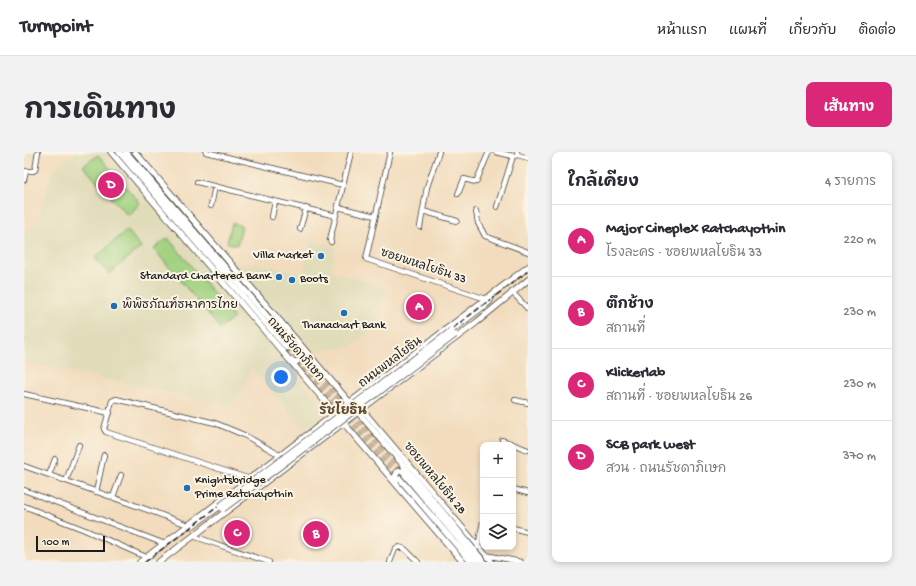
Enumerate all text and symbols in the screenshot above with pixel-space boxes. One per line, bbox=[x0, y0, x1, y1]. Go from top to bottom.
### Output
text: Turnpoint bbox=[20, 16, 92, 39]
text: หน้าแรก bbox=[657, 23, 707, 40]
text: แผนที่ bbox=[729, 23, 767, 40]
text: เกี่ยวกับ bbox=[789, 23, 836, 40]
text: ติดต่อ bbox=[858, 23, 896, 40]
button: เส้นทาง bbox=[806, 82, 892, 127]
text: การเดินทาง bbox=[24, 96, 176, 129]
pin: D bbox=[98, 170, 124, 200]
text: ใกล้เคียง bbox=[568, 173, 639, 193]
text: 4 รายการ bbox=[825, 175, 876, 190]
text: Major Cineplex Ratchayothin bbox=[606, 220, 785, 238]
text: A bbox=[577, 233, 585, 248]
text: 220 m bbox=[844, 233, 876, 248]
street label: ซอยพหลโยธิน 33 bbox=[378, 244, 469, 288]
text: โรงละคร · ซอยพหลโยธิน 33 bbox=[606, 246, 762, 261]
place label: Villa Market bbox=[252, 249, 314, 263]
marker: Villa Market bbox=[316, 251, 326, 261]
place label: Standard Chartered BanK bbox=[140, 270, 272, 284]
marker: Standard Chartered BanK bbox=[274, 272, 284, 282]
place label: Boots bbox=[299, 273, 328, 287]
marker: Boots bbox=[287, 275, 297, 285]
pin: A bbox=[406, 292, 432, 322]
place label: พิพิธภัณฑ์ธนาคารไทย bbox=[122, 296, 238, 313]
text: ตึกช้าง bbox=[606, 296, 654, 314]
marker: พิพิธภัณฑ์ธนาคารไทย bbox=[109, 301, 119, 311]
text: B bbox=[578, 305, 584, 320]
text: 230 m bbox=[843, 305, 876, 320]
marker: Thanachart Bank bbox=[339, 308, 349, 318]
street label: ถนนรัชดาภิเษก bbox=[263, 314, 328, 385]
place label: Thanachart Bank bbox=[301, 319, 387, 333]
text: สถานที่ bbox=[606, 322, 645, 337]
street label: ถนนพหลโยธิน bbox=[355, 332, 425, 391]
text: Klickerlab bbox=[606, 364, 665, 382]
your location bbox=[271, 367, 291, 387]
text: C bbox=[577, 377, 585, 392]
text: 230 m bbox=[843, 377, 876, 392]
text: สถานที่ · ซอยพหลโยธิน 26 bbox=[606, 390, 752, 405]
district label: รัชโยธิน bbox=[319, 401, 367, 419]
text: SCB park west bbox=[606, 436, 695, 454]
street label: ซอยพหลโยธิน 28 bbox=[400, 438, 471, 518]
map controls bbox=[480, 442, 516, 550]
button: + bbox=[480, 442, 516, 478]
text: D bbox=[577, 449, 585, 464]
text: 370 m bbox=[843, 449, 876, 464]
text: สวน · ถนนรัชดาภิเษก bbox=[606, 462, 726, 477]
place label: Knightsbridge Prime Ratchayothin bbox=[194, 474, 293, 502]
button: − bbox=[480, 478, 516, 514]
marker: Knightsbridge Prime Ratchayothin bbox=[182, 483, 192, 493]
button: layers bbox=[480, 514, 516, 550]
pin: C bbox=[224, 518, 250, 548]
pin: B bbox=[303, 519, 329, 549]
scale bar bbox=[36, 534, 105, 553]
text: 100 m bbox=[42, 537, 69, 549]

